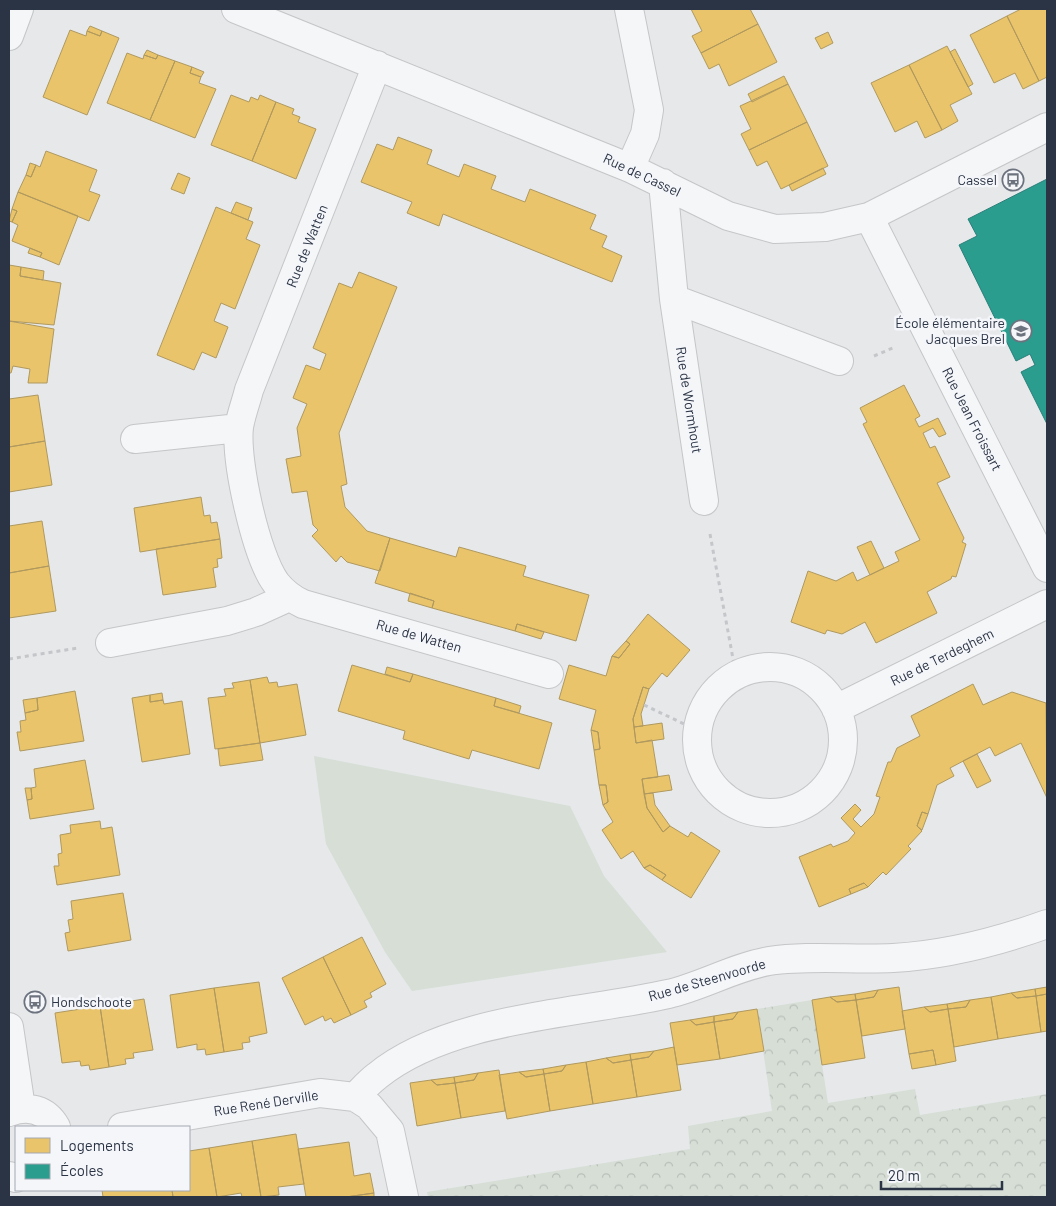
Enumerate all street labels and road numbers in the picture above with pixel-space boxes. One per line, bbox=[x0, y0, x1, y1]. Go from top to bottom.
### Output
street label: Rue de Cassel bbox=[601, 149, 684, 200]
street label: Rue de Watten bbox=[282, 202, 331, 290]
street label: Rue de Wormhout bbox=[673, 345, 706, 455]
street label: Rue Jean Froissart bbox=[939, 364, 1006, 473]
street label: Rue de Watten bbox=[375, 615, 464, 656]
street label: Rue de Terdeghem bbox=[887, 624, 996, 689]
street label: Rue de Steenvoorde bbox=[646, 955, 768, 1004]
street label: Rue René Derville bbox=[212, 1086, 319, 1119]

